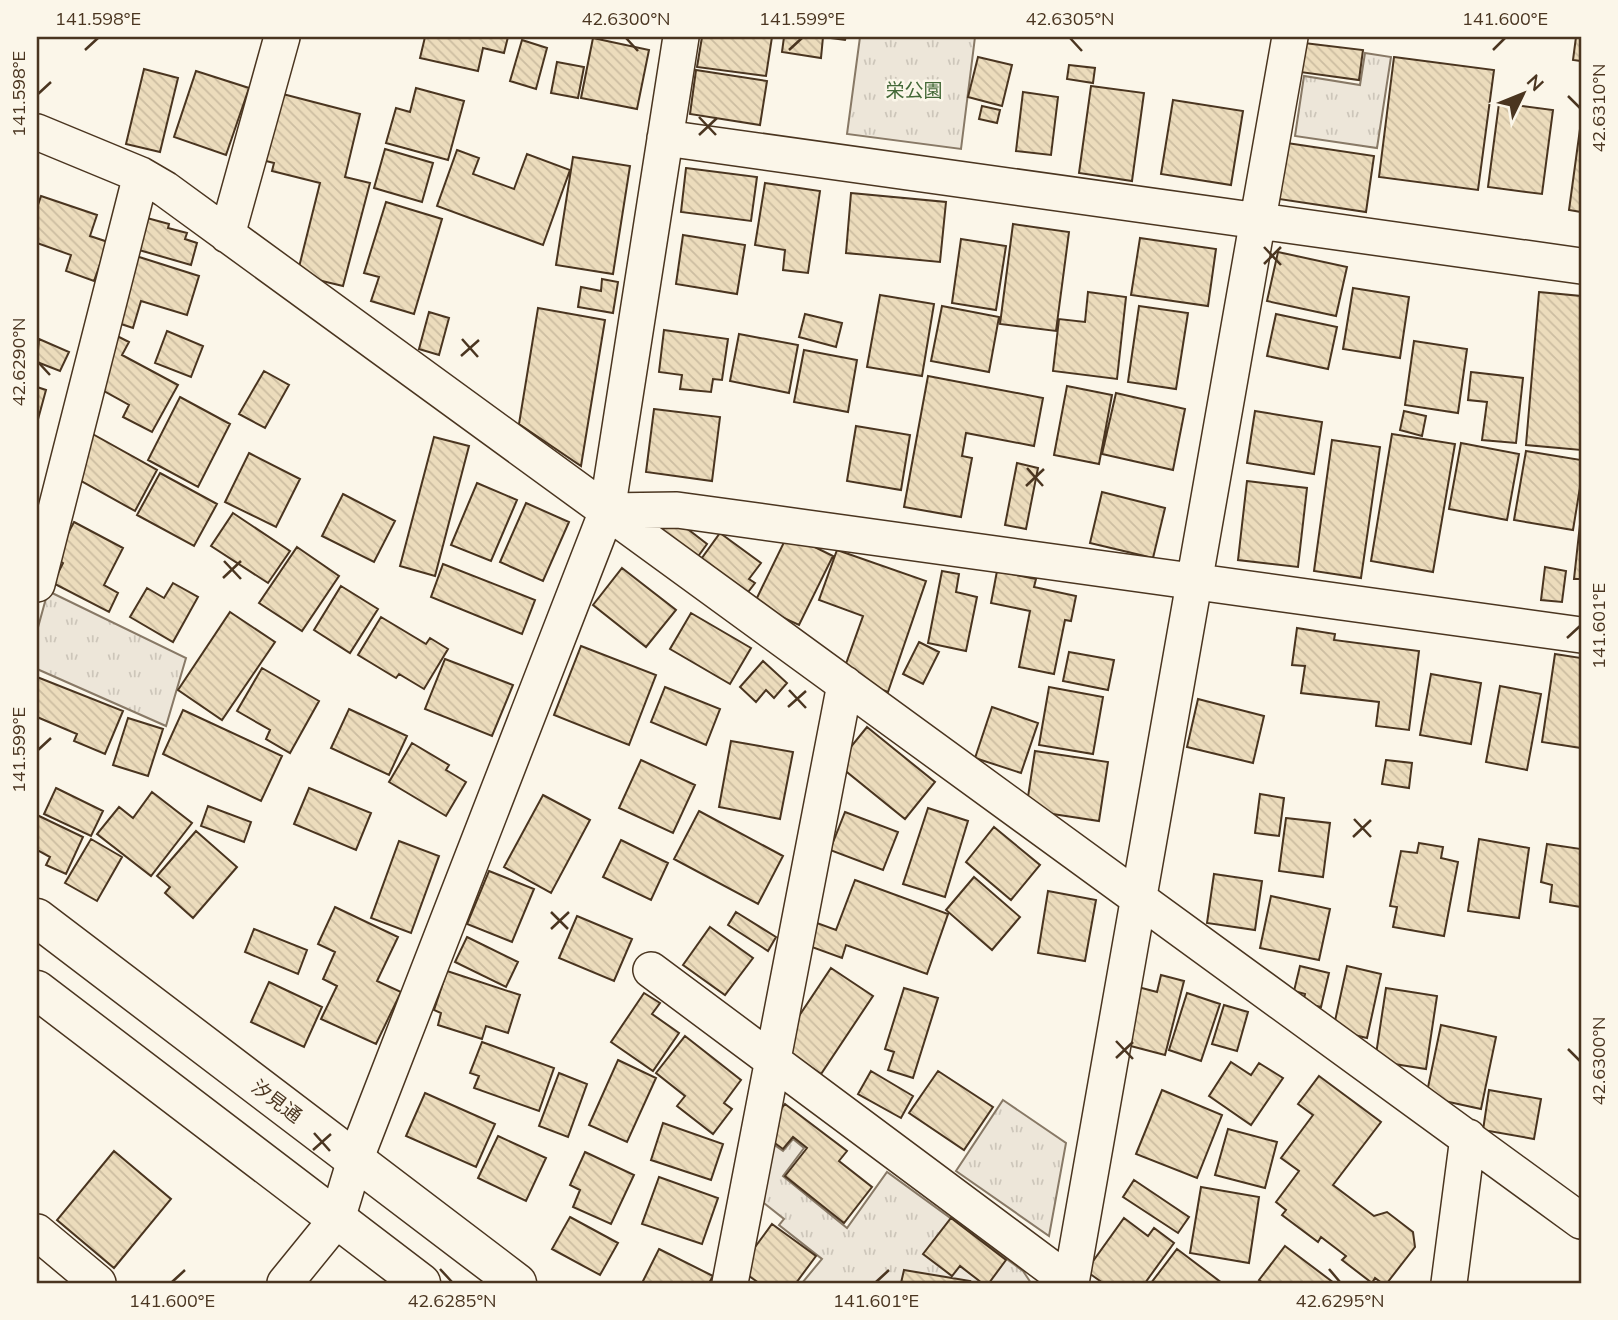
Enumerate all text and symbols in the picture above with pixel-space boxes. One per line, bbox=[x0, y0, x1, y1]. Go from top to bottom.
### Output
text: 141.598°E bbox=[55, 7, 141, 30]
text: 42.6300°N bbox=[581, 7, 671, 30]
text: 141.599°E bbox=[759, 7, 845, 30]
text: 42.6305°N bbox=[1025, 7, 1115, 30]
text: 141.600°E bbox=[1462, 7, 1548, 30]
text: 141.598°E bbox=[7, 51, 30, 137]
north arrow bbox=[1488, 60, 1558, 130]
text: 42.6310°N bbox=[1587, 63, 1610, 153]
text: N bbox=[1522, 69, 1549, 96]
park label: 栄公園 bbox=[885, 78, 943, 102]
text: 42.6290°N bbox=[7, 317, 30, 407]
text: 141.601°E bbox=[1587, 583, 1610, 669]
text: 141.599°E bbox=[7, 707, 30, 793]
text: 42.6300°N bbox=[1587, 1016, 1610, 1106]
street label: 汐見通 bbox=[247, 1074, 307, 1128]
text: 141.600°E bbox=[129, 1289, 215, 1312]
text: 42.6285°N bbox=[407, 1289, 497, 1312]
text: 141.601°E bbox=[833, 1289, 919, 1312]
text: 42.6295°N bbox=[1295, 1289, 1385, 1312]

